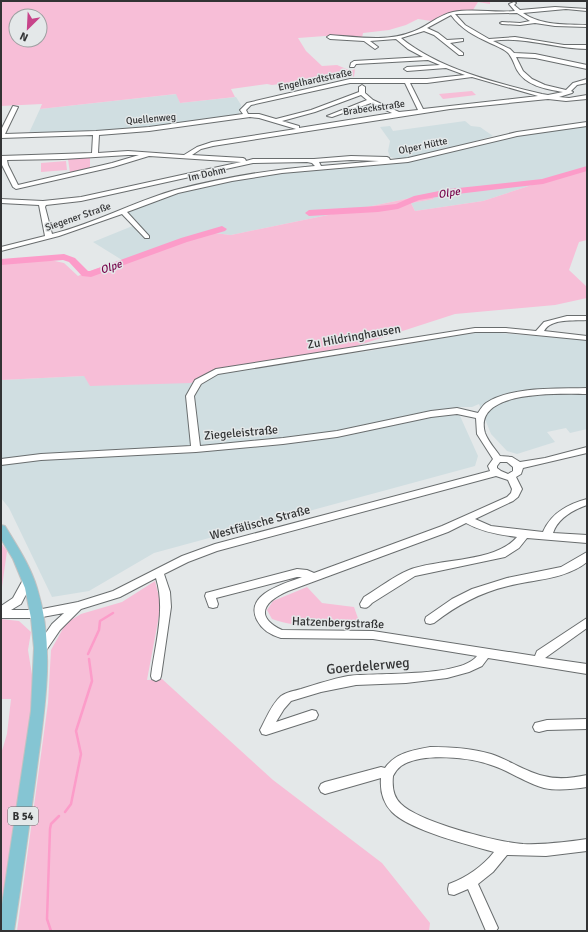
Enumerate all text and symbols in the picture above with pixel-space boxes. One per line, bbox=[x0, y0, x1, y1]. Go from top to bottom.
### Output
north arrow bbox=[8, 8, 48, 48]
text: N bbox=[18, 29, 30, 44]
street label: Engelhardtstraße bbox=[277, 66, 353, 94]
street label: Brabeckstraße bbox=[342, 98, 406, 118]
street label: Quellenweg bbox=[125, 111, 177, 127]
street label: Olper Hütte bbox=[397, 135, 449, 157]
street label: Im Dohm bbox=[187, 164, 227, 184]
water label: Olpe bbox=[437, 185, 461, 201]
street label: Siegener Straße bbox=[43, 200, 113, 234]
water label: Olpe bbox=[99, 257, 124, 277]
street label: Zu Hildringhausen bbox=[306, 321, 402, 353]
street label: Ziegeleistraße bbox=[203, 422, 279, 444]
street label: Westfälische Straße bbox=[208, 502, 312, 544]
street label: Hatzenbergstraße bbox=[291, 614, 385, 632]
street label: Goerdelerweg bbox=[326, 654, 410, 678]
road number: B 54 bbox=[8, 807, 38, 825]

